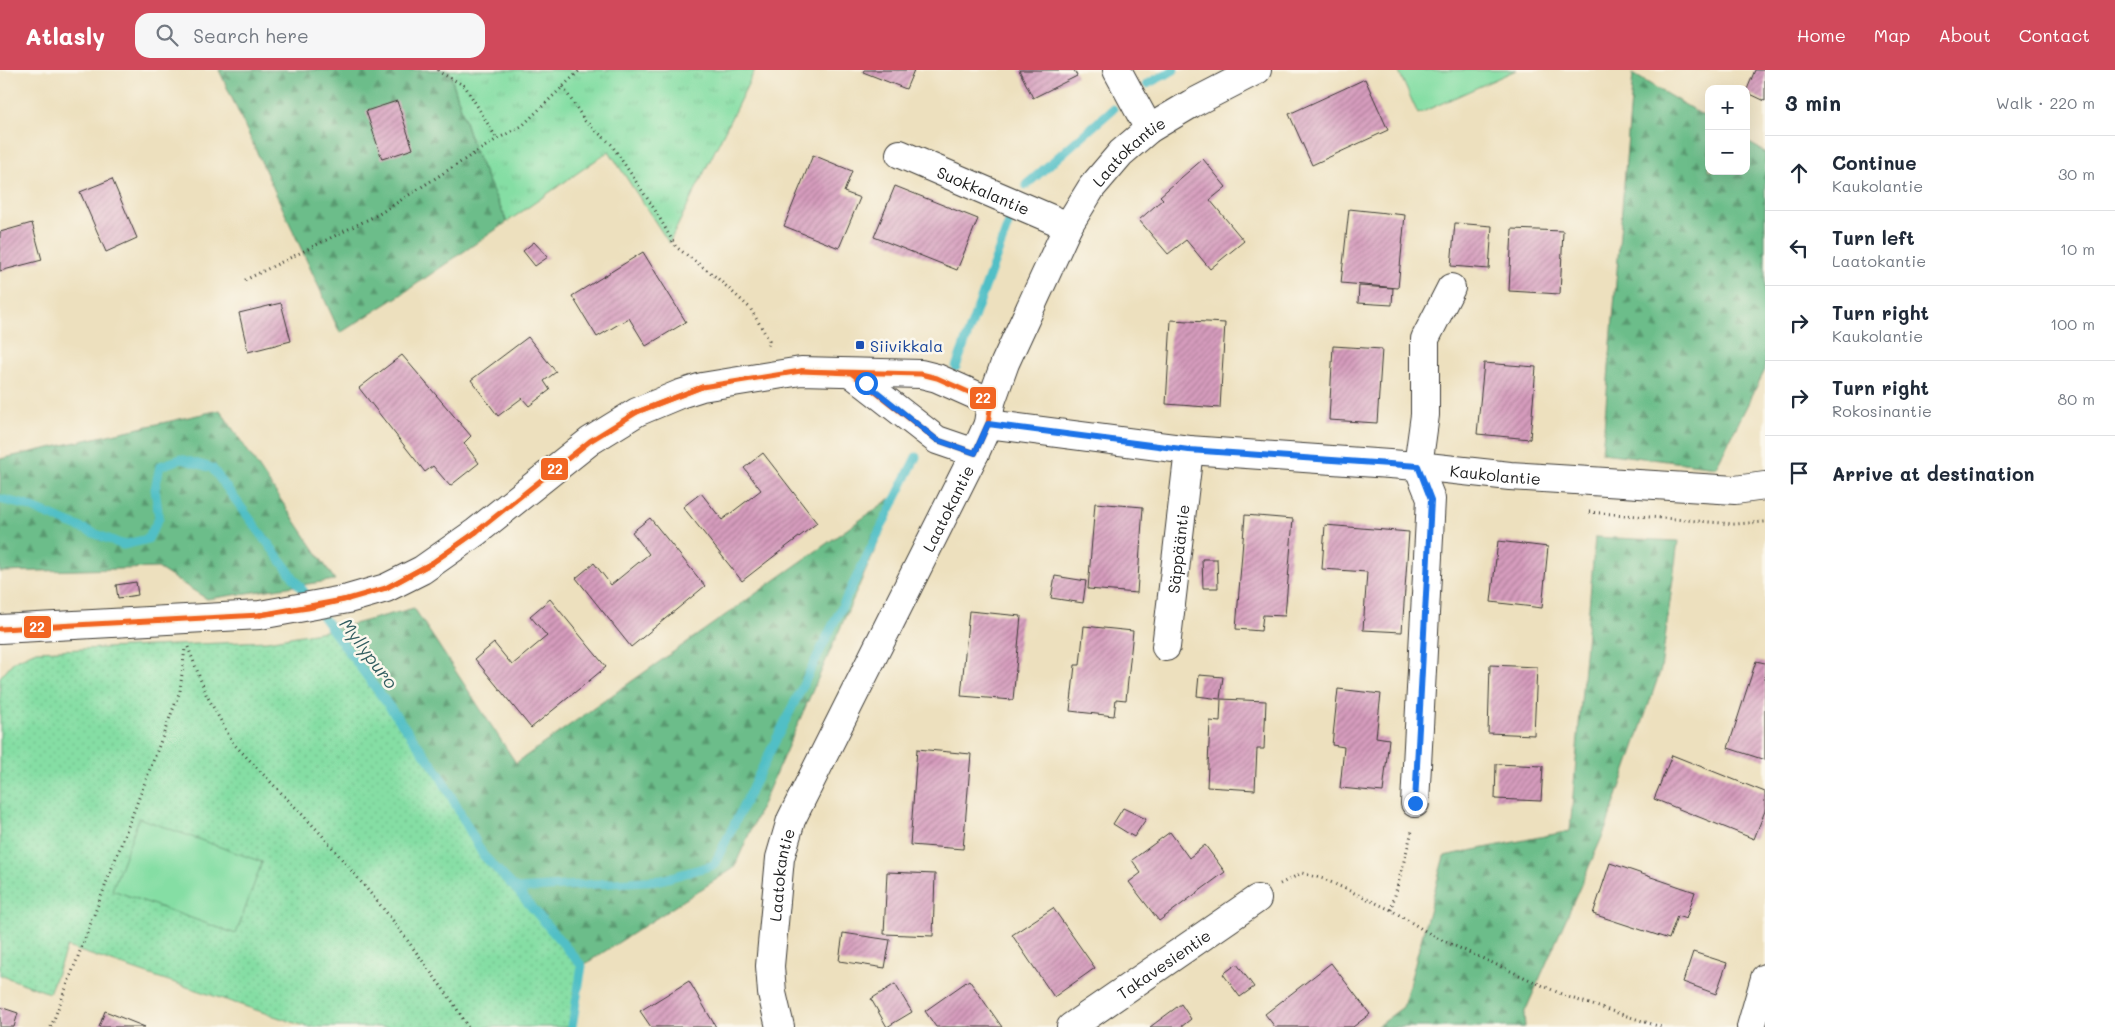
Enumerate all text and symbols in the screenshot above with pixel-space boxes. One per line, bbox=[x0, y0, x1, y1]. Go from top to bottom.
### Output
search box bbox=[135, 13, 485, 58]
text: Atlasly bbox=[25, 20, 105, 51]
icon: search bbox=[153, 21, 181, 49]
text: Search here bbox=[193, 23, 309, 48]
text: Home bbox=[1797, 23, 1846, 47]
text: Map bbox=[1874, 23, 1910, 47]
text: About bbox=[1938, 23, 1991, 47]
text: Contact bbox=[2019, 23, 2090, 47]
map controls bbox=[1705, 85, 1750, 175]
button: + bbox=[1705, 85, 1750, 130]
text: 3 min bbox=[1785, 89, 1841, 116]
text: Walk · 220 m bbox=[1996, 92, 2095, 113]
street label: Laatokantie bbox=[1087, 111, 1169, 190]
button: − bbox=[1705, 130, 1750, 175]
text: Continue bbox=[1832, 150, 1917, 175]
icon: ahead bbox=[1785, 159, 1813, 187]
street label: Suokkalantie bbox=[934, 161, 1033, 219]
text: 30 m bbox=[2058, 163, 2095, 184]
text: Kaukolantie bbox=[1832, 175, 1923, 196]
text: Turn left bbox=[1832, 225, 1915, 250]
icon: left bbox=[1785, 234, 1813, 262]
text: 10 m bbox=[2060, 238, 2095, 259]
text: Laatokantie bbox=[1832, 250, 1926, 271]
text: Turn right bbox=[1832, 300, 1929, 325]
icon: right bbox=[1785, 309, 1813, 337]
text: 100 m bbox=[2050, 313, 2095, 334]
text: Kaukolantie bbox=[1832, 325, 1923, 346]
place label: Siivikkala bbox=[870, 335, 943, 356]
marker: Siivikkala bbox=[854, 339, 866, 351]
route start bbox=[855, 372, 878, 395]
text: Turn right bbox=[1832, 375, 1929, 400]
icon: right bbox=[1785, 384, 1813, 412]
line badge: 22 bbox=[969, 386, 997, 410]
text: 22 bbox=[975, 388, 991, 407]
text: 80 m bbox=[2058, 388, 2095, 409]
text: Rokosinantie bbox=[1832, 400, 1932, 421]
line badge: 22 bbox=[540, 457, 569, 481]
text: 22 bbox=[547, 459, 563, 478]
street label: Kaukolantie bbox=[1449, 459, 1541, 488]
icon: arrive bbox=[1785, 459, 1813, 487]
street label: Laatokantie bbox=[917, 461, 978, 555]
text: Arrive at destination bbox=[1832, 461, 2035, 486]
street label: Säppääntie bbox=[1162, 503, 1193, 594]
water label: Myllypuro bbox=[334, 613, 404, 694]
line badge: 22 bbox=[23, 615, 52, 639]
text: 22 bbox=[29, 617, 45, 636]
route end bbox=[1404, 792, 1427, 815]
street label: Laatokantie bbox=[764, 826, 799, 922]
street label: Takavesientie bbox=[1112, 924, 1214, 1003]

